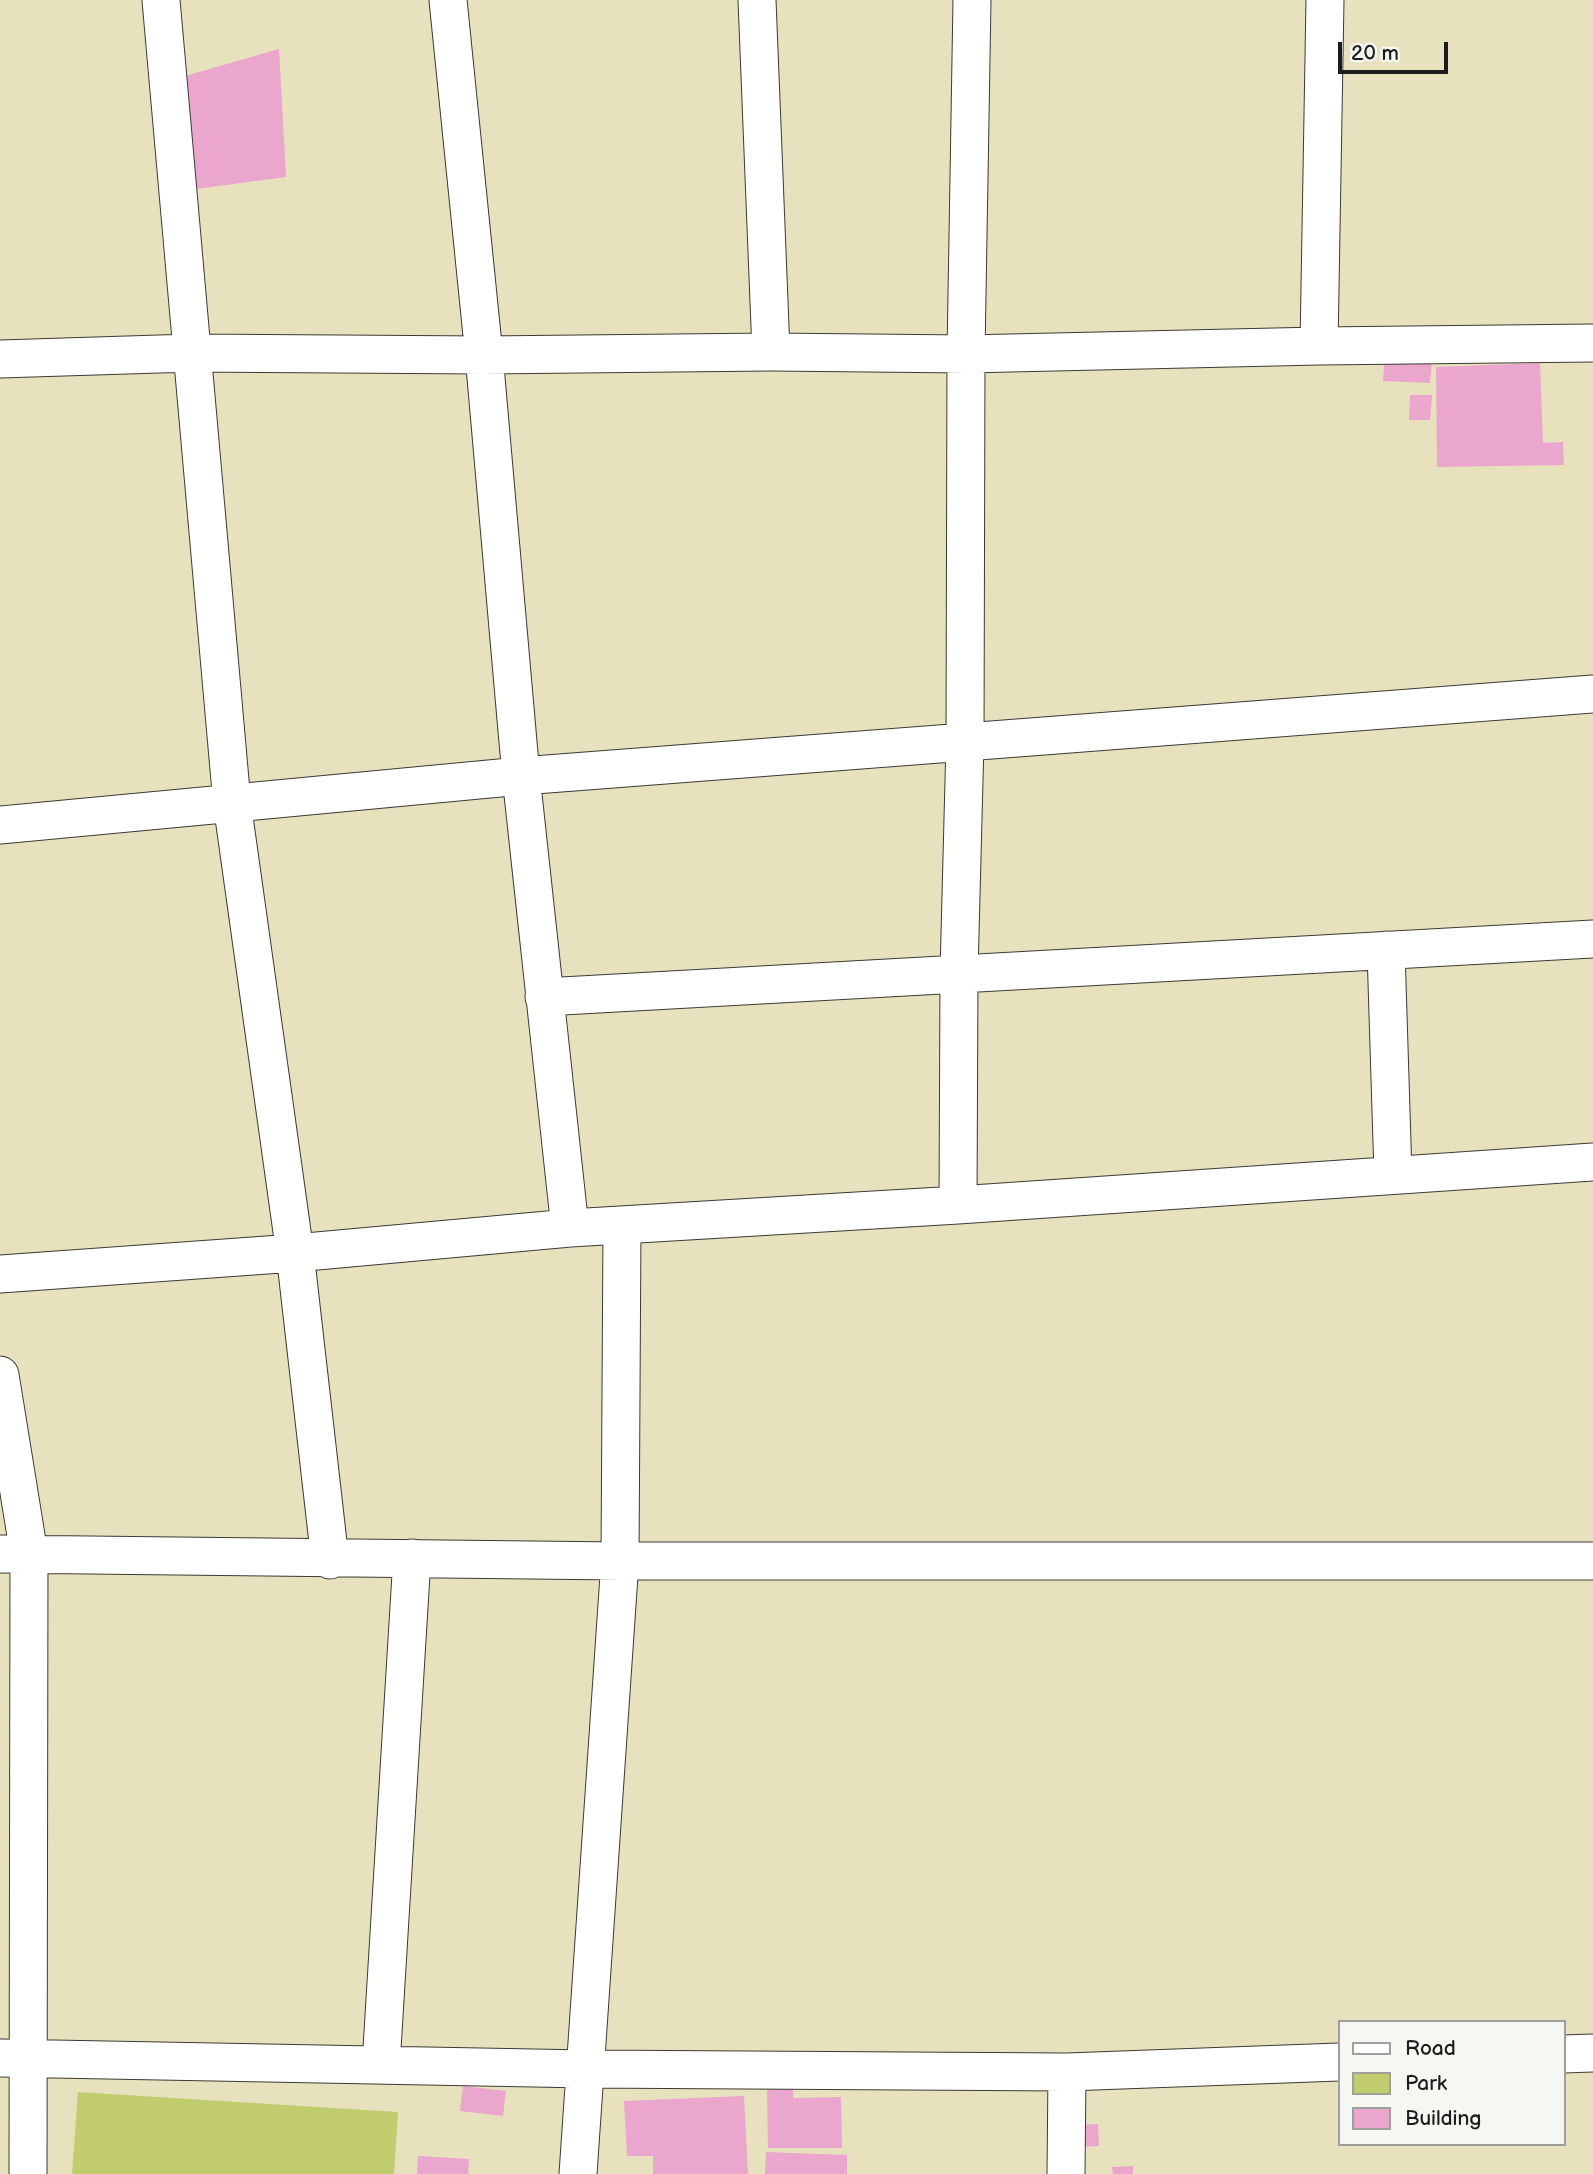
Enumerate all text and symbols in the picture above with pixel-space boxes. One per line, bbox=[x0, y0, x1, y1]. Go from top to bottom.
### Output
scale bar bbox=[1341, 28, 1451, 72]
text: 20 m bbox=[1351, 41, 1399, 66]
legend bbox=[1338, 2020, 1565, 2146]
text: Road bbox=[1405, 2036, 1456, 2061]
text: Park bbox=[1405, 2071, 1447, 2096]
text: Building bbox=[1405, 2106, 1481, 2131]

